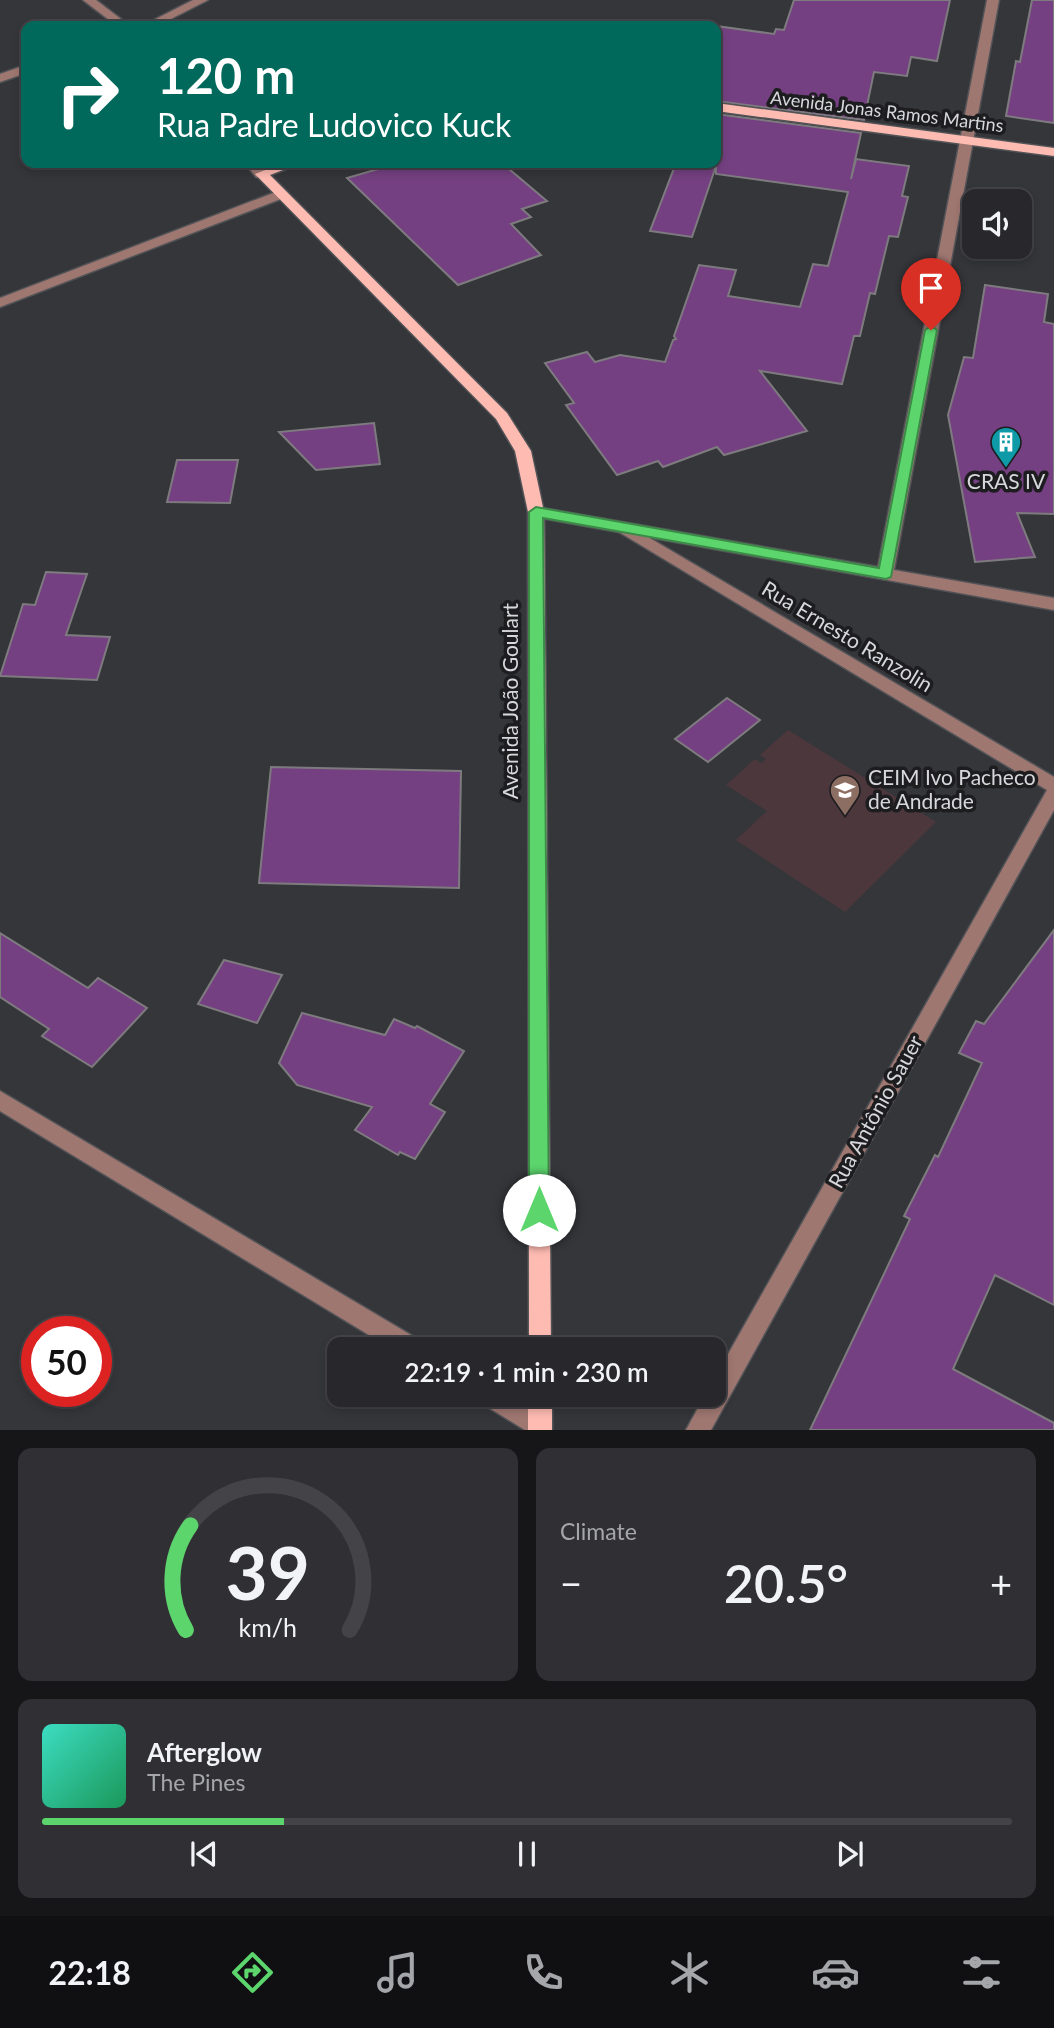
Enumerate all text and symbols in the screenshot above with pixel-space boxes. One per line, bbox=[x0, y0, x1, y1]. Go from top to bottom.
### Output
text: 120 m bbox=[157, 46, 295, 104]
icon: right bbox=[42, 49, 133, 140]
street label: Avenida Jonas Ramos Martins bbox=[769, 86, 1005, 136]
text: Rua Padre Ludovico Kuck bbox=[157, 105, 511, 144]
map controls bbox=[962, 189, 1032, 259]
button: sound bbox=[962, 189, 1032, 259]
pin bbox=[901, 258, 961, 330]
icon: arrive bbox=[912, 269, 950, 307]
building icon: CRAS IV bbox=[989, 425, 1023, 469]
place label: CRAS IV bbox=[967, 468, 1046, 493]
street label: Rua Ernesto Ranzolin bbox=[758, 575, 938, 697]
street label: Avenida João Goulart bbox=[497, 602, 522, 799]
place label: CEIM Ivo Pacheco de Andrade bbox=[868, 764, 1036, 813]
school or university icon: CEIM Ivo Pacheco de Andrade bbox=[828, 773, 862, 817]
street label: Rua Antônio Sauer bbox=[822, 1030, 927, 1192]
position arrow bbox=[502, 1173, 576, 1247]
speed limit sign: 50 bbox=[21, 1316, 112, 1407]
text: 22:19 · 1 min · 230 m bbox=[404, 1356, 649, 1388]
text: Climate bbox=[560, 1517, 637, 1545]
text: 39 bbox=[226, 1529, 310, 1617]
text: 20.5° bbox=[724, 1552, 848, 1614]
text: − bbox=[560, 1560, 582, 1606]
text: + bbox=[990, 1560, 1012, 1606]
text: km/h bbox=[239, 1612, 297, 1642]
text: Afterglow bbox=[147, 1736, 262, 1768]
text: The Pines bbox=[147, 1768, 245, 1796]
icon: previous bbox=[185, 1835, 223, 1873]
icon: pause bbox=[508, 1835, 546, 1873]
icon: next bbox=[831, 1835, 869, 1873]
icon: directions bbox=[228, 1948, 277, 1997]
icon: music bbox=[373, 1948, 422, 1997]
icon: phone bbox=[519, 1948, 568, 1997]
icon: climate bbox=[665, 1948, 714, 1997]
icon: car bbox=[811, 1948, 860, 1997]
icon: filters bbox=[957, 1948, 1006, 1997]
text: 22:18 bbox=[48, 1953, 131, 1992]

